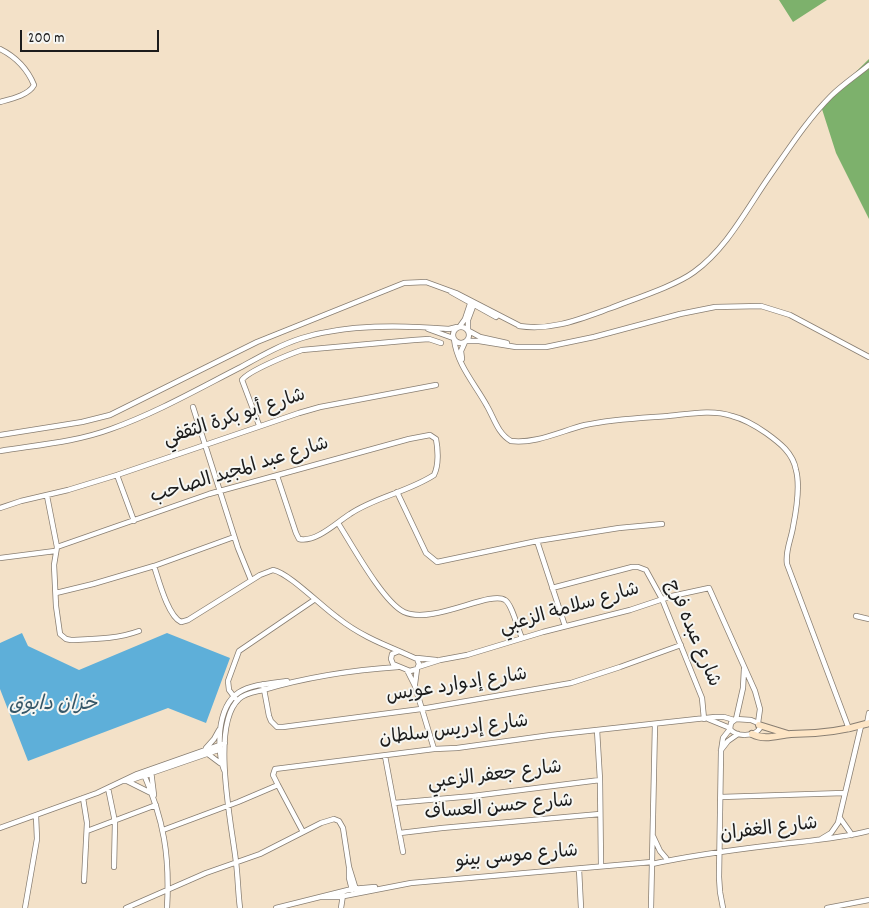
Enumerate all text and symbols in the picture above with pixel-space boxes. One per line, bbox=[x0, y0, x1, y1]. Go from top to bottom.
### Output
scale bar bbox=[22, 20, 161, 52]
text: 200 m bbox=[28, 28, 65, 50]
street label: شارع أبو بكرة الثقفي bbox=[161, 385, 309, 453]
street label: شارع عبد المجيد الصاحب bbox=[148, 434, 332, 510]
street label: شارع عبده فرج bbox=[658, 577, 724, 691]
street label: شارع سلامة الزعبي bbox=[497, 579, 643, 641]
street label: شارع إدوارد عويس bbox=[385, 665, 529, 709]
water label: خزان دابوق bbox=[9, 694, 97, 718]
street label: شارع إدريس سلطان bbox=[378, 712, 530, 752]
street label: شارع جعفر الزعبي bbox=[427, 757, 563, 797]
street label: شارع حسن العساف bbox=[424, 791, 574, 827]
street label: شارع الغفران bbox=[719, 814, 819, 848]
street label: شارع موسى بينو bbox=[455, 841, 579, 875]

